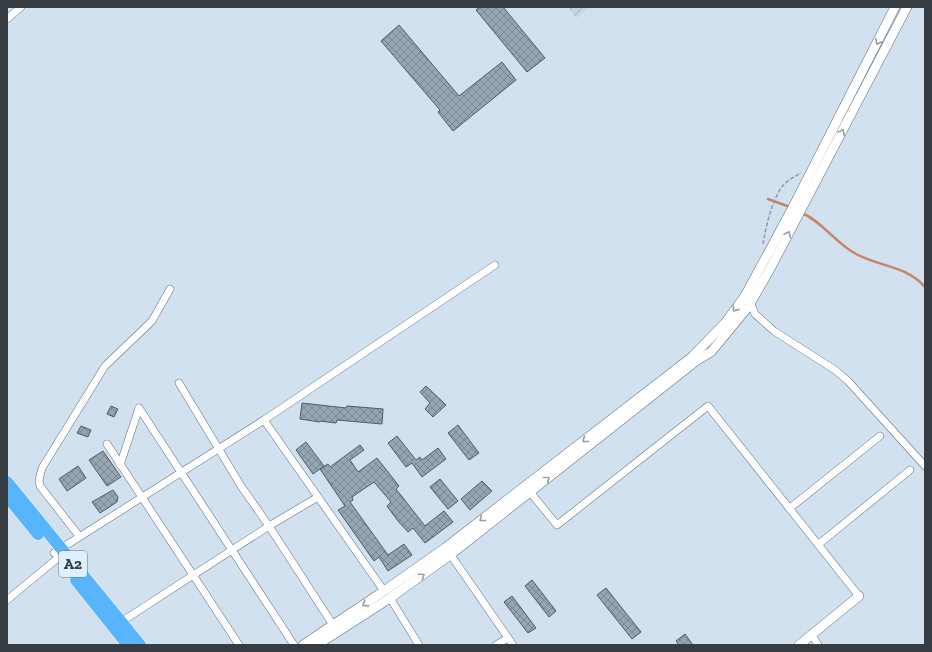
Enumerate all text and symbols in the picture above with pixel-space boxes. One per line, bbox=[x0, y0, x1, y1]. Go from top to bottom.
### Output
one-way arrow bbox=[875, 38, 882, 45]
one-way arrow bbox=[837, 128, 844, 136]
one-way arrow bbox=[783, 231, 791, 239]
one-way arrow bbox=[733, 305, 740, 312]
one-way arrow bbox=[582, 435, 589, 442]
one-way arrow bbox=[542, 477, 549, 484]
one-way arrow bbox=[480, 515, 487, 522]
road number: A2 bbox=[59, 551, 87, 577]
one-way arrow bbox=[417, 574, 424, 581]
one-way arrow bbox=[363, 599, 370, 606]

